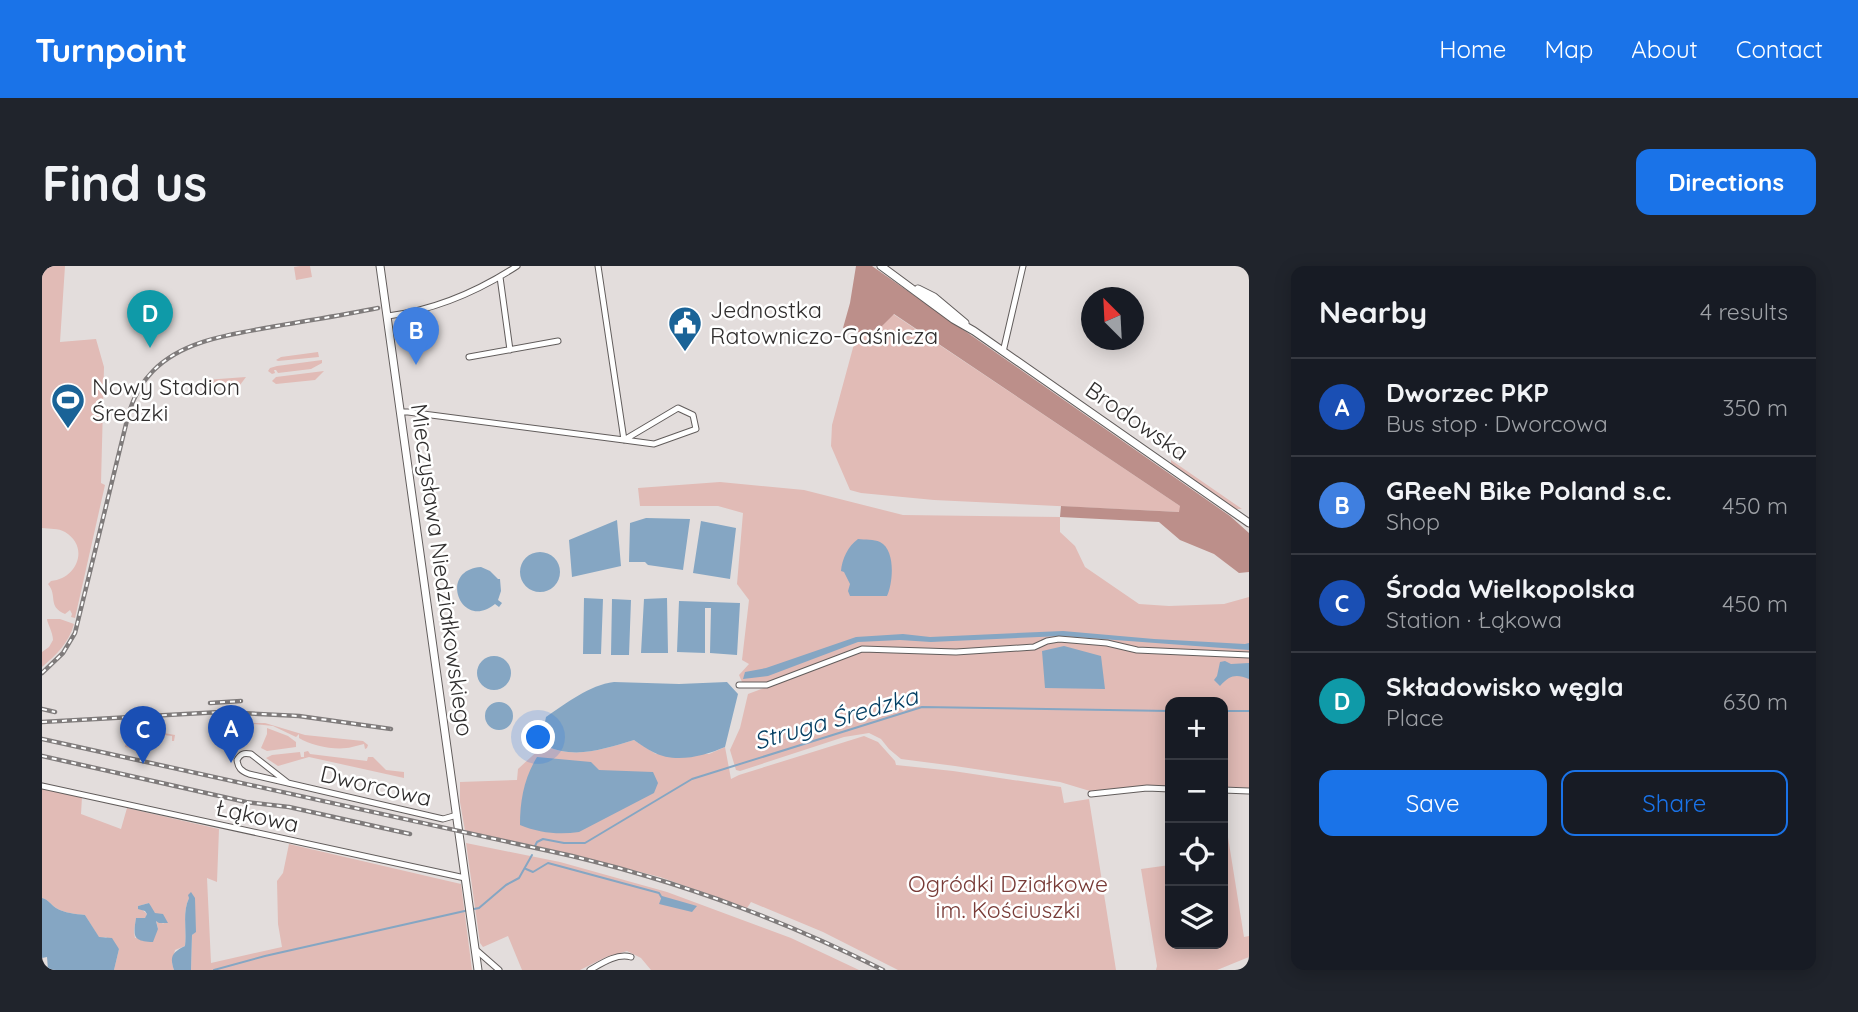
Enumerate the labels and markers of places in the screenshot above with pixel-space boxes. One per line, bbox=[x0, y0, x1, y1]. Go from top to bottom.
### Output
pin: D bbox=[127, 290, 173, 348]
place label: Jednostka Ratowniczo-Gaśnicza bbox=[710, 295, 938, 350]
public building icon: Jednostka Ratowniczo-Gaśnicza bbox=[666, 304, 704, 353]
pin: B bbox=[393, 307, 439, 365]
place label: Nowy Stadion Średzki bbox=[92, 372, 240, 427]
sports icon: Nowy Stadion Średzki bbox=[49, 381, 87, 430]
pin: A bbox=[208, 705, 254, 763]
pin: C bbox=[120, 706, 166, 764]

